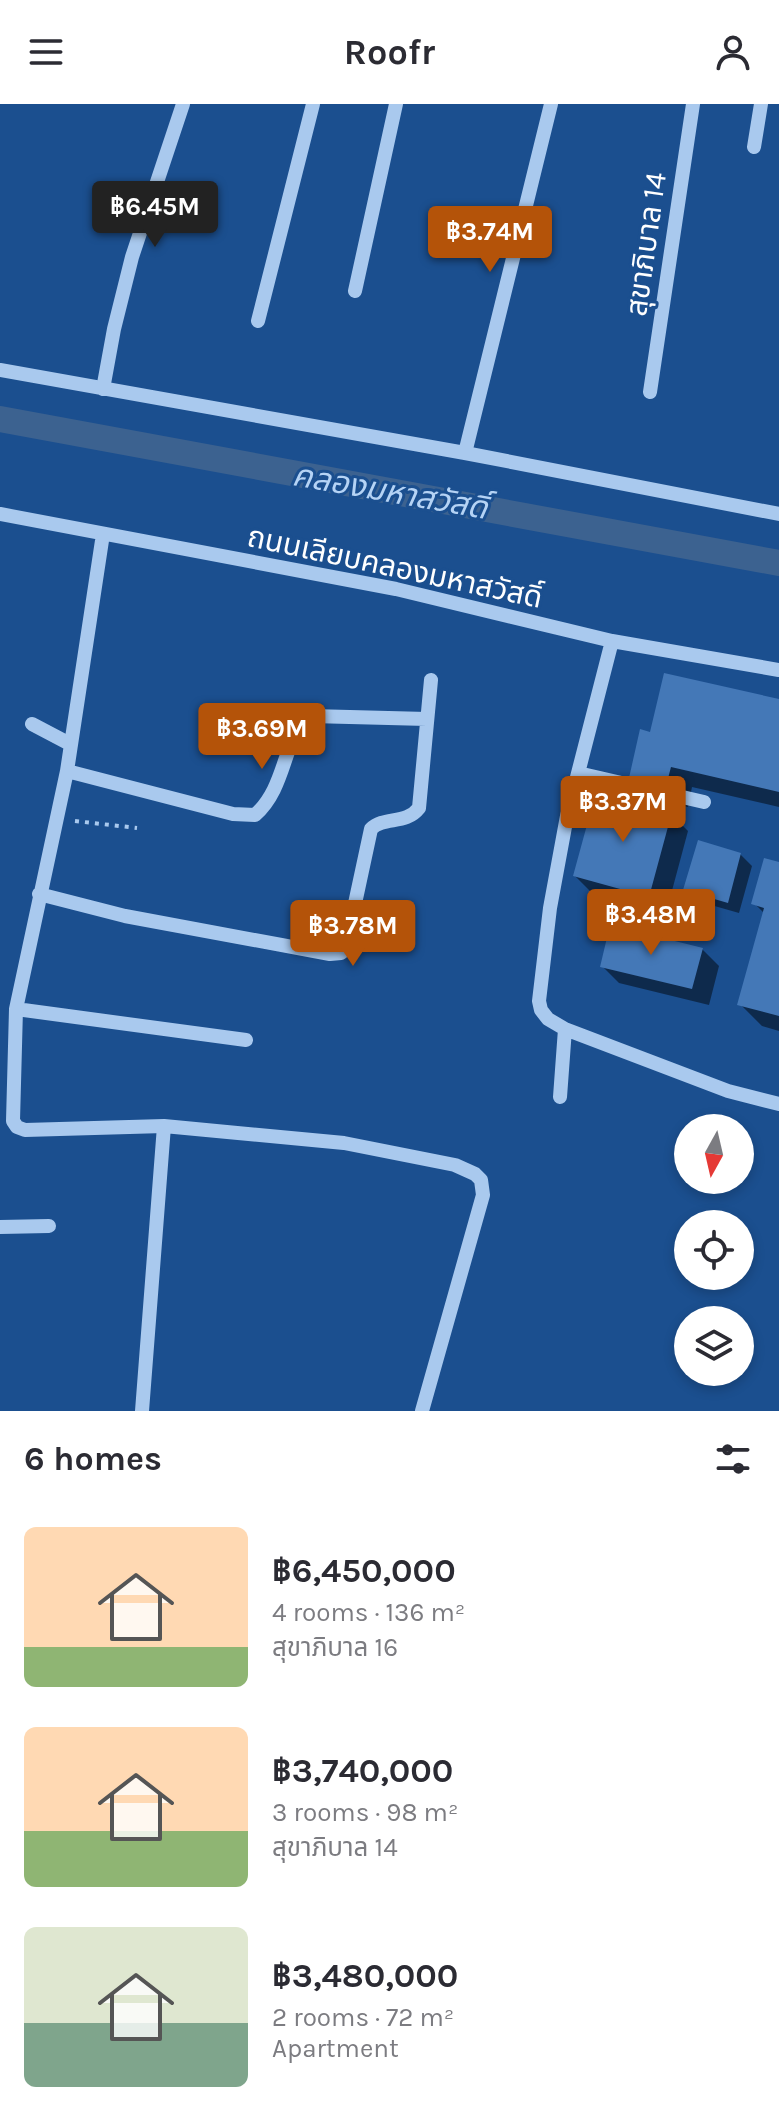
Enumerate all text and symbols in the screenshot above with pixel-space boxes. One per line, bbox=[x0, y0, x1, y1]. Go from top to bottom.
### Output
icon: menu bbox=[24, 30, 68, 74]
icon: person bbox=[711, 30, 755, 74]
text: Roofr bbox=[344, 31, 435, 73]
street label: สุขาภิบาล 14 bbox=[618, 169, 674, 318]
pin: ฿6.45M bbox=[90, 181, 220, 249]
text: ฿6.45M bbox=[110, 191, 200, 222]
pin: ฿3.74M bbox=[425, 206, 555, 274]
text: ฿3.74M bbox=[446, 216, 534, 247]
water label: คลองมหาสวัสดิ์ bbox=[290, 456, 498, 528]
street label: ถนนเลียบคลองมหาสวัสดิ์ bbox=[244, 518, 546, 616]
pin: ฿3.69M bbox=[197, 703, 327, 771]
text: ฿3.69M bbox=[216, 713, 308, 744]
pin: ฿3.37M bbox=[558, 776, 688, 844]
text: ฿3.37M bbox=[579, 786, 667, 817]
pin: ฿3.48M bbox=[586, 889, 716, 957]
text: ฿3.48M bbox=[605, 899, 697, 930]
pin: ฿3.78M bbox=[288, 900, 418, 968]
text: ฿3.78M bbox=[308, 910, 398, 941]
north arrow bbox=[674, 1114, 754, 1194]
map controls bbox=[674, 1114, 754, 1386]
button: locate bbox=[674, 1210, 754, 1290]
button: layers bbox=[674, 1306, 754, 1386]
icon: filters bbox=[711, 1437, 755, 1481]
text: 6 homes bbox=[24, 1439, 162, 1479]
text: ฿6,450,000 bbox=[272, 1551, 456, 1591]
icon: home bbox=[88, 1559, 184, 1655]
text: 4 rooms · 136 m² bbox=[272, 1597, 465, 1628]
text: สุขาภิบาล 16 bbox=[272, 1632, 398, 1663]
text: ฿3,740,000 bbox=[272, 1751, 453, 1791]
icon: home bbox=[88, 1759, 184, 1855]
text: 3 rooms · 98 m² bbox=[272, 1797, 458, 1828]
text: สุขาภิบาล 14 bbox=[272, 1832, 398, 1863]
text: ฿3,480,000 bbox=[272, 1956, 458, 1996]
icon: home bbox=[88, 1959, 184, 2055]
text: 2 rooms · 72 m² bbox=[272, 2002, 454, 2033]
text: Apartment bbox=[272, 2033, 399, 2064]

